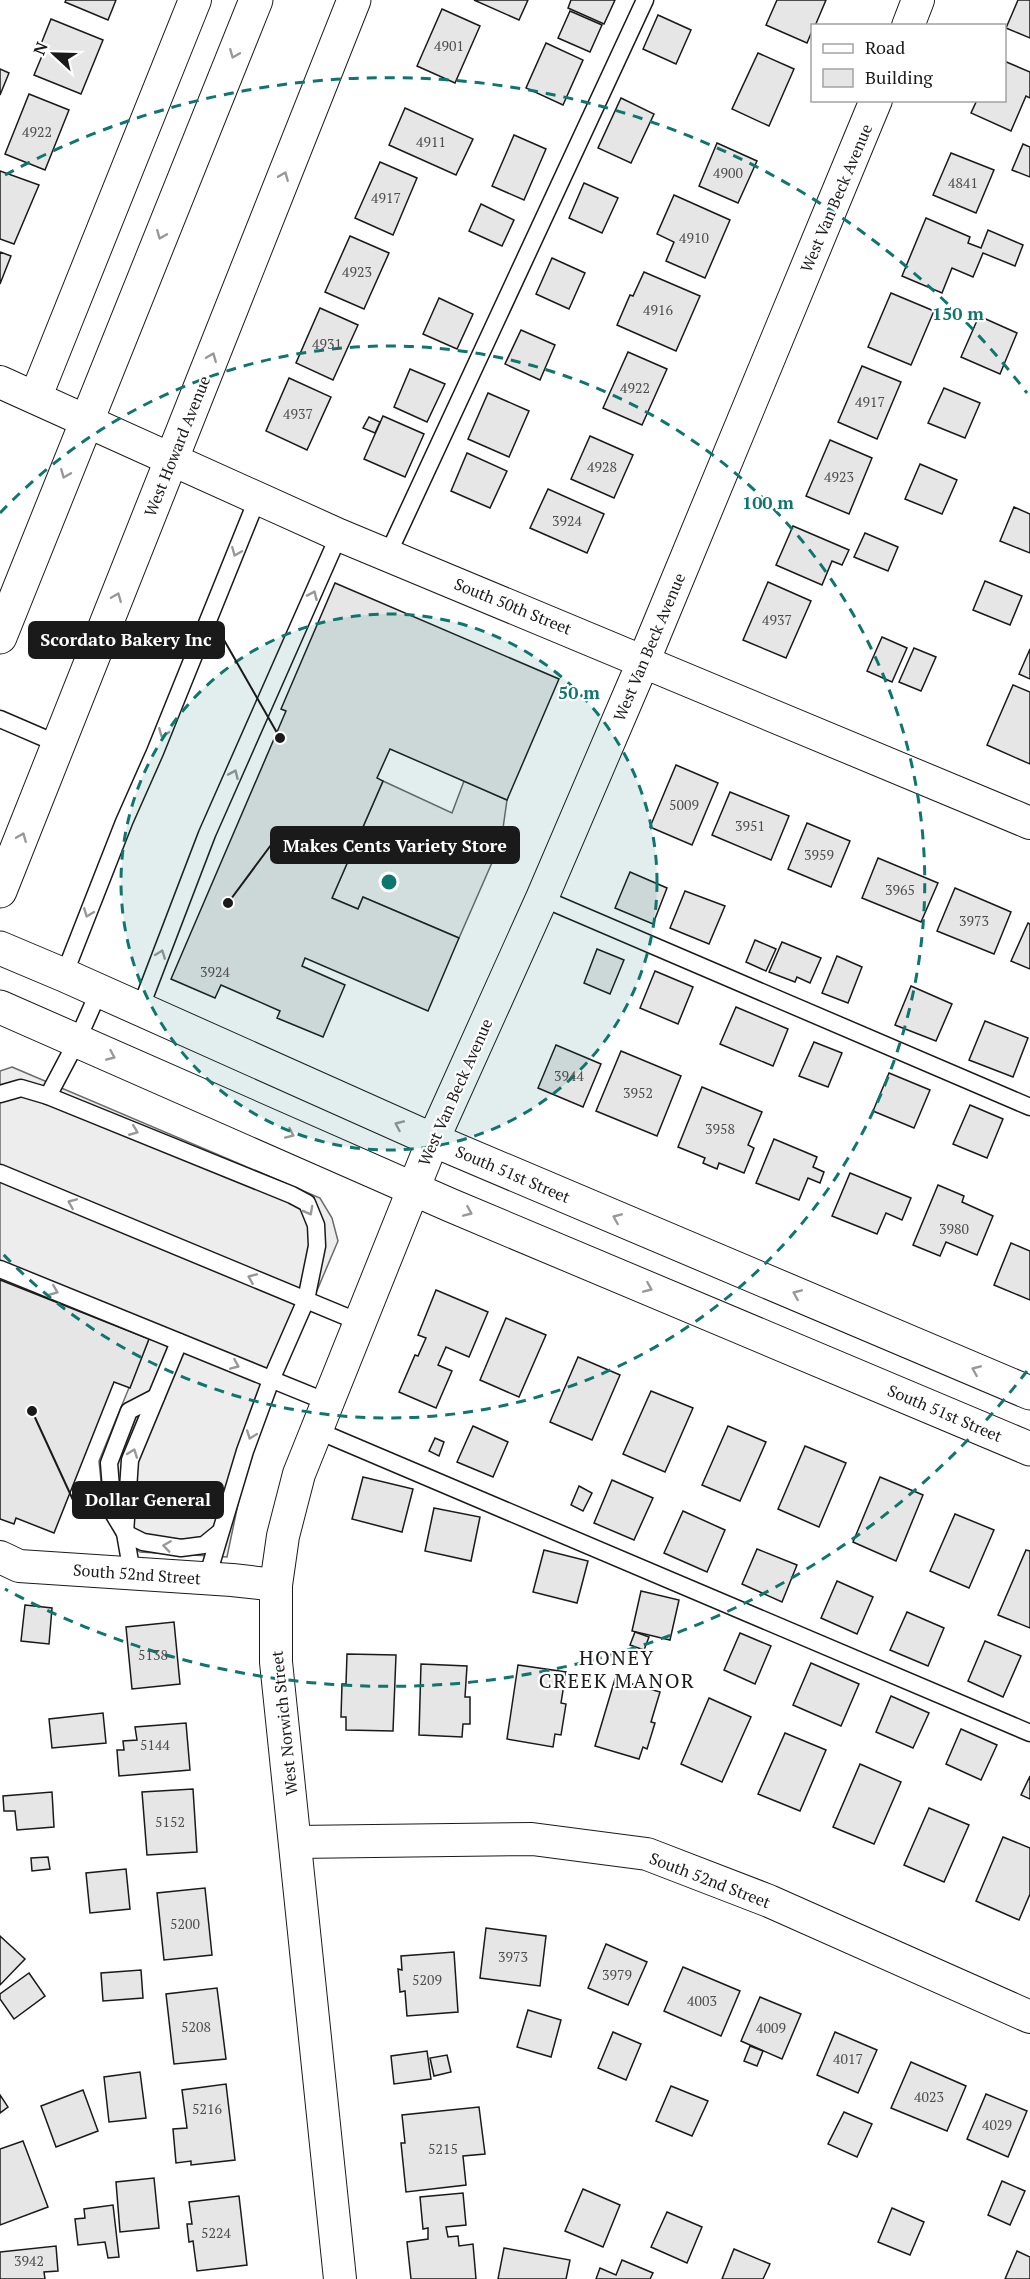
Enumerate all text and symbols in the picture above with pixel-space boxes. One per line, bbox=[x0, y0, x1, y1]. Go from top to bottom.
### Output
north arrow bbox=[24, 24, 84, 84]
legend bbox=[811, 24, 1006, 102]
text: Road bbox=[865, 35, 905, 59]
house number: 4901 bbox=[434, 36, 464, 55]
text: N bbox=[28, 39, 53, 58]
one-way arrow bbox=[229, 48, 241, 59]
text: Building bbox=[865, 65, 933, 89]
street label: West Van Beck Avenue bbox=[795, 121, 877, 275]
house number: 4922 bbox=[22, 122, 52, 141]
house number: 4911 bbox=[416, 132, 446, 151]
house number: 4900 bbox=[713, 163, 743, 182]
one-way arrow bbox=[277, 171, 289, 182]
house number: 4841 bbox=[948, 173, 978, 192]
house number: 4917 bbox=[371, 188, 401, 207]
house number: 4910 bbox=[679, 228, 709, 247]
one-way arrow bbox=[156, 229, 168, 240]
house number: 4923 bbox=[342, 262, 372, 281]
house number: 4916 bbox=[643, 300, 673, 319]
text: 150 m bbox=[932, 301, 984, 325]
house number: 4931 bbox=[312, 334, 342, 353]
one-way arrow bbox=[205, 353, 217, 364]
street label: West Howard Avenue bbox=[139, 372, 215, 520]
house number: 4922 bbox=[620, 378, 650, 397]
house number: 4917 bbox=[855, 392, 885, 411]
house number: 4937 bbox=[283, 404, 313, 423]
house number: 4928 bbox=[587, 457, 617, 476]
one-way arrow bbox=[60, 467, 72, 478]
house number: 4923 bbox=[824, 467, 854, 486]
text: 100 m bbox=[742, 490, 794, 514]
house number: 3924 bbox=[552, 511, 582, 530]
one-way arrow bbox=[231, 545, 243, 556]
street label: West Van Beck Avenue bbox=[608, 570, 690, 724]
street label: South 50th Street bbox=[451, 572, 575, 640]
one-way arrow bbox=[305, 591, 317, 602]
one-way arrow bbox=[109, 592, 122, 603]
house number: 4937 bbox=[762, 610, 792, 629]
callout: Scordato Bakery Inc bbox=[29, 622, 224, 658]
text: Scordato Bakery Inc bbox=[40, 627, 212, 651]
text: 50 m bbox=[558, 680, 600, 704]
one-way arrow bbox=[158, 726, 170, 737]
one-way arrow bbox=[227, 769, 239, 780]
house number: 5009 bbox=[669, 795, 699, 814]
house number: 3951 bbox=[735, 816, 765, 835]
callout: Makes Cents Variety Store bbox=[271, 827, 519, 863]
one-way arrow bbox=[14, 832, 27, 843]
text: Makes Cents Variety Store bbox=[283, 833, 507, 857]
house number: 3959 bbox=[804, 845, 834, 864]
centre of rings bbox=[379, 872, 399, 892]
house number: 3965 bbox=[885, 880, 915, 899]
one-way arrow bbox=[83, 906, 95, 917]
house number: 3973 bbox=[959, 911, 989, 930]
one-way arrow bbox=[154, 950, 166, 961]
house number: 3924 bbox=[200, 962, 230, 981]
street label: West Van Beck Avenue bbox=[413, 1015, 497, 1169]
one-way arrow bbox=[105, 1049, 116, 1061]
house number: 3944 bbox=[554, 1066, 584, 1085]
house number: 3952 bbox=[623, 1083, 653, 1102]
house number: 3958 bbox=[705, 1119, 735, 1138]
one-way arrow bbox=[394, 1120, 405, 1132]
one-way arrow bbox=[127, 1124, 138, 1136]
one-way arrow bbox=[283, 1127, 294, 1139]
street label: South 51st Street bbox=[452, 1140, 574, 1208]
one-way arrow bbox=[68, 1198, 79, 1210]
one-way arrow bbox=[302, 1205, 313, 1215]
one-way arrow bbox=[462, 1205, 473, 1217]
one-way arrow bbox=[612, 1213, 623, 1225]
house number: 3980 bbox=[939, 1219, 969, 1238]
one-way arrow bbox=[248, 1273, 259, 1285]
one-way arrow bbox=[642, 1281, 653, 1293]
one-way arrow bbox=[48, 1284, 59, 1296]
one-way arrow bbox=[792, 1289, 803, 1301]
one-way arrow bbox=[228, 1358, 239, 1370]
one-way arrow bbox=[971, 1365, 982, 1377]
street label: South 51st Street bbox=[884, 1379, 1006, 1447]
one-way arrow bbox=[245, 1429, 258, 1440]
one-way arrow bbox=[125, 1449, 138, 1459]
callout: Dollar General bbox=[73, 1482, 223, 1518]
text: Dollar General bbox=[85, 1487, 211, 1511]
one-way arrow bbox=[162, 1540, 171, 1552]
street label: South 52nd Street bbox=[72, 1559, 202, 1589]
district label: HONEY CREEK MANOR bbox=[539, 1644, 695, 1694]
house number: 5138 bbox=[138, 1645, 168, 1664]
street label: West Norwich Street bbox=[265, 1649, 303, 1796]
house number: 5144 bbox=[140, 1735, 170, 1754]
house number: 5152 bbox=[155, 1812, 185, 1831]
street label: South 52nd Street bbox=[646, 1847, 774, 1913]
house number: 5200 bbox=[170, 1914, 200, 1933]
house number: 3973 bbox=[498, 1947, 528, 1966]
house number: 3979 bbox=[602, 1965, 632, 1984]
house number: 5209 bbox=[412, 1970, 442, 1989]
house number: 4003 bbox=[687, 1991, 717, 2010]
house number: 5208 bbox=[181, 2017, 211, 2036]
house number: 4009 bbox=[756, 2018, 786, 2037]
house number: 4017 bbox=[833, 2049, 863, 2068]
house number: 4023 bbox=[914, 2087, 944, 2106]
house number: 5216 bbox=[192, 2099, 222, 2118]
house number: 4029 bbox=[982, 2115, 1012, 2134]
house number: 5215 bbox=[428, 2139, 458, 2158]
house number: 5224 bbox=[201, 2223, 231, 2242]
house number: 3942 bbox=[14, 2251, 44, 2270]

